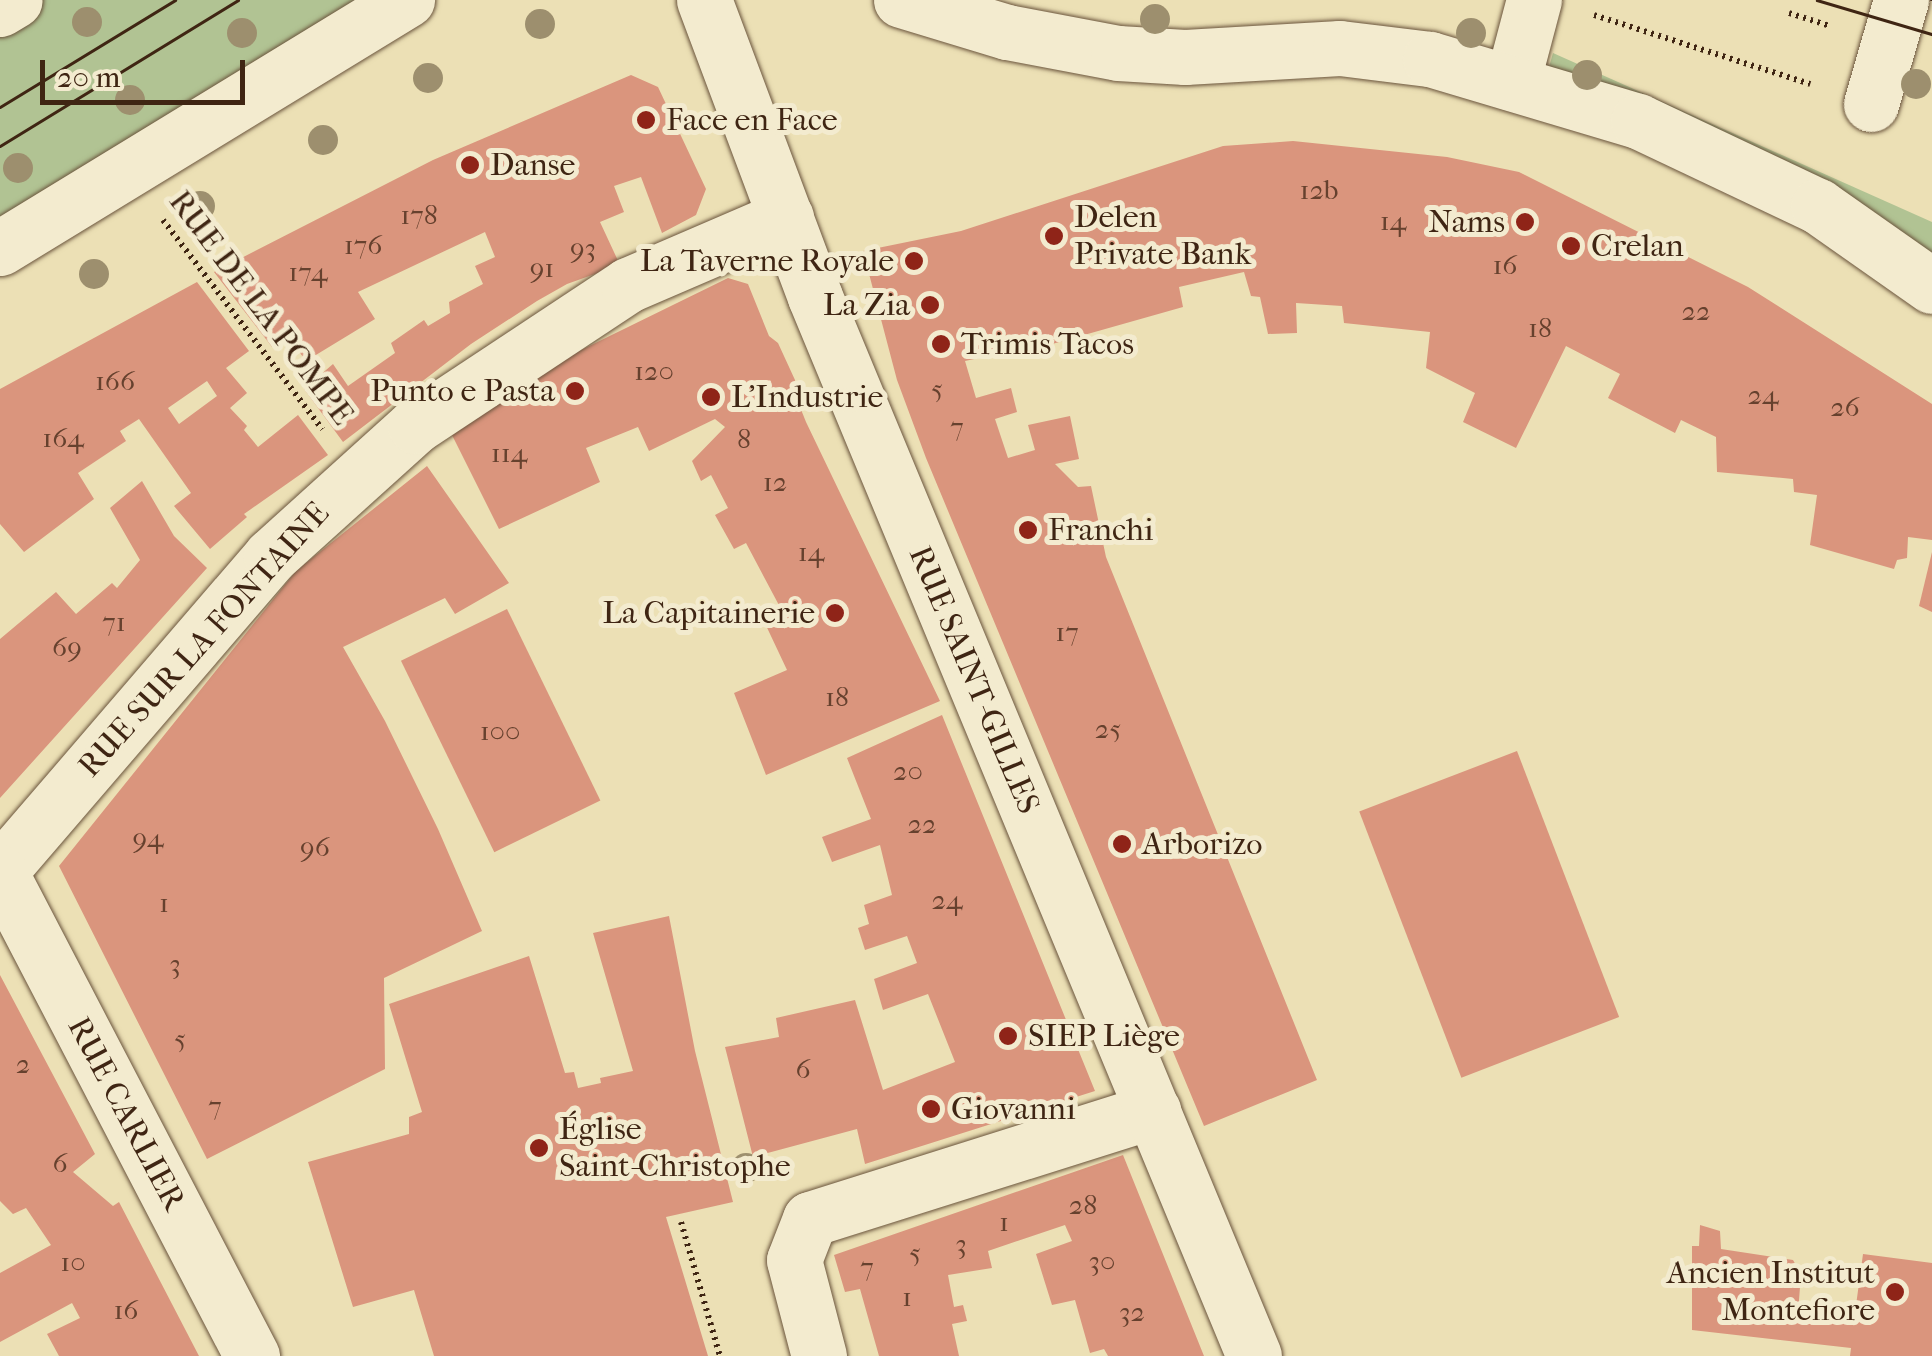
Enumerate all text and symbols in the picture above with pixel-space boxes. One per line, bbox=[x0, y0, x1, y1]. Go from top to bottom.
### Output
scale bar bbox=[45, 40, 250, 102]
text: 20 m bbox=[57, 60, 120, 95]
place label: Face en Face bbox=[666, 101, 838, 139]
marker: Face en Face bbox=[635, 109, 657, 131]
place label: Danse bbox=[490, 146, 575, 184]
marker: Danse bbox=[459, 154, 481, 176]
house number: 12b bbox=[1299, 173, 1339, 207]
street label: RUE DE LA POMPE bbox=[160, 183, 362, 433]
house number: 178 bbox=[400, 198, 438, 232]
place label: Delen Private Bank bbox=[1074, 199, 1251, 274]
place label: Nams bbox=[1428, 203, 1505, 241]
house number: 14 bbox=[1380, 204, 1406, 238]
marker: Nams bbox=[1514, 211, 1536, 233]
marker: Delen Private Bank bbox=[1043, 225, 1065, 247]
place label: Crelan bbox=[1591, 227, 1684, 265]
house number: 176 bbox=[344, 228, 382, 262]
house number: 93 bbox=[570, 231, 596, 265]
marker: Crelan bbox=[1560, 235, 1582, 257]
place label: La Taverne Royale bbox=[640, 242, 894, 280]
house number: 16 bbox=[1492, 248, 1518, 282]
marker: La Taverne Royale bbox=[903, 250, 925, 272]
house number: 91 bbox=[530, 251, 554, 285]
house number: 174 bbox=[288, 255, 328, 289]
place label: La Zia bbox=[823, 286, 910, 324]
marker: La Zia bbox=[919, 294, 941, 316]
house number: 22 bbox=[1682, 294, 1710, 328]
house number: 18 bbox=[1528, 311, 1552, 345]
place label: Trimis Tacos bbox=[961, 325, 1134, 363]
marker: Trimis Tacos bbox=[930, 333, 952, 355]
house number: 120 bbox=[634, 354, 674, 388]
house number: 166 bbox=[95, 364, 135, 398]
place label: Punto e Pasta bbox=[370, 372, 555, 410]
house number: 5 bbox=[931, 372, 943, 406]
place label: L'Industrie bbox=[731, 378, 883, 416]
house number: 24 bbox=[1748, 378, 1778, 412]
marker: Punto e Pasta bbox=[564, 380, 586, 402]
marker: L'Industrie bbox=[700, 386, 722, 408]
house number: 26 bbox=[1830, 390, 1860, 424]
house number: 7 bbox=[950, 410, 964, 444]
house number: 164 bbox=[42, 421, 84, 455]
house number: 8 bbox=[737, 422, 751, 456]
house number: 114 bbox=[491, 436, 527, 470]
house number: 12 bbox=[763, 465, 787, 499]
street label: RUE SUR LA FONTAINE bbox=[71, 495, 337, 785]
place label: Franchi bbox=[1048, 511, 1153, 549]
marker: Franchi bbox=[1017, 519, 1039, 541]
house number: 14 bbox=[798, 535, 824, 569]
street label: RUE SAINT-GILLES bbox=[900, 540, 1048, 820]
place label: La Capitainerie bbox=[603, 594, 815, 632]
marker: La Capitainerie bbox=[824, 602, 846, 624]
house number: 71 bbox=[102, 605, 126, 639]
house number: 17 bbox=[1055, 615, 1079, 649]
house number: 69 bbox=[52, 630, 82, 664]
house number: 18 bbox=[825, 680, 849, 714]
house number: 25 bbox=[1095, 712, 1121, 746]
house number: 100 bbox=[480, 714, 520, 748]
house number: 20 bbox=[893, 754, 923, 788]
house number: 22 bbox=[908, 807, 936, 841]
house number: 94 bbox=[133, 821, 163, 855]
place label: Arborizo bbox=[1142, 825, 1263, 863]
house number: 96 bbox=[300, 830, 330, 864]
marker: Arborizo bbox=[1111, 833, 1133, 855]
house number: 24 bbox=[932, 883, 962, 917]
house number: 1 bbox=[159, 886, 169, 920]
house number: 3 bbox=[169, 947, 181, 981]
street label: RUE CARLIER bbox=[59, 1011, 193, 1217]
place label: SIEP Liège bbox=[1028, 1017, 1180, 1055]
house number: 5 bbox=[174, 1022, 186, 1056]
marker: SIEP Liège bbox=[997, 1025, 1019, 1047]
house number: 2 bbox=[16, 1047, 30, 1081]
house number: 6 bbox=[795, 1052, 811, 1086]
house number: 7 bbox=[208, 1089, 222, 1123]
place label: Giovanni bbox=[951, 1090, 1076, 1128]
marker: Giovanni bbox=[920, 1098, 942, 1120]
place label: Église Saint-Christophe bbox=[559, 1111, 791, 1186]
marker: Église Saint-Christophe bbox=[528, 1137, 550, 1159]
house number: 6 bbox=[52, 1146, 68, 1180]
house number: 28 bbox=[1069, 1188, 1097, 1222]
house number: 1 bbox=[999, 1205, 1009, 1239]
house number: 3 bbox=[955, 1227, 967, 1261]
house number: 5 bbox=[909, 1236, 921, 1270]
house number: 30 bbox=[1089, 1244, 1115, 1278]
house number: 10 bbox=[60, 1245, 86, 1279]
house number: 7 bbox=[860, 1250, 874, 1284]
place label: Ancien Institut Montefiore bbox=[1667, 1255, 1875, 1330]
house number: 1 bbox=[902, 1280, 912, 1314]
marker: Ancien Institut Montefiore bbox=[1884, 1281, 1906, 1303]
house number: 16 bbox=[113, 1293, 139, 1327]
house number: 32 bbox=[1119, 1295, 1145, 1329]

